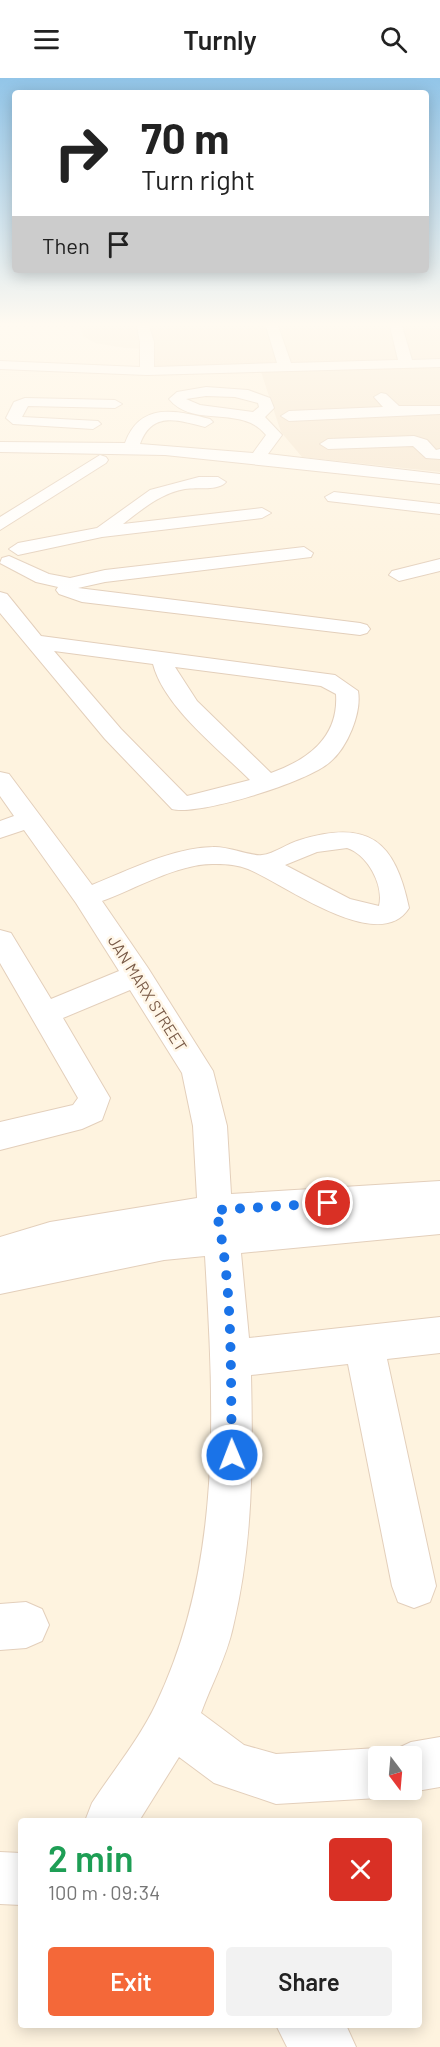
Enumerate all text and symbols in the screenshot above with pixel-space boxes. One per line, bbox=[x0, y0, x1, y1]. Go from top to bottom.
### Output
icon: menu bbox=[30, 23, 63, 56]
text: Turnly bbox=[183, 23, 257, 55]
icon: search bbox=[377, 23, 410, 56]
text: 70 m bbox=[141, 112, 229, 162]
icon: right bbox=[42, 114, 120, 192]
text: Turn right bbox=[141, 163, 255, 195]
icon: arrive bbox=[102, 228, 135, 261]
text: Then bbox=[42, 232, 90, 258]
street label: JAN MARX STREET bbox=[105, 932, 191, 1054]
pin bbox=[302, 1177, 353, 1228]
icon: arrive bbox=[311, 1186, 344, 1219]
position arrow bbox=[200, 1423, 264, 1487]
north arrow bbox=[368, 1746, 422, 1800]
map controls bbox=[368, 1746, 422, 1800]
text: 2 min bbox=[48, 1836, 134, 1879]
button: close bbox=[329, 1838, 392, 1901]
text: 100 m · 09:34 bbox=[48, 1880, 160, 1904]
button: Exit bbox=[48, 1947, 214, 2016]
button: Share bbox=[226, 1947, 392, 2016]

